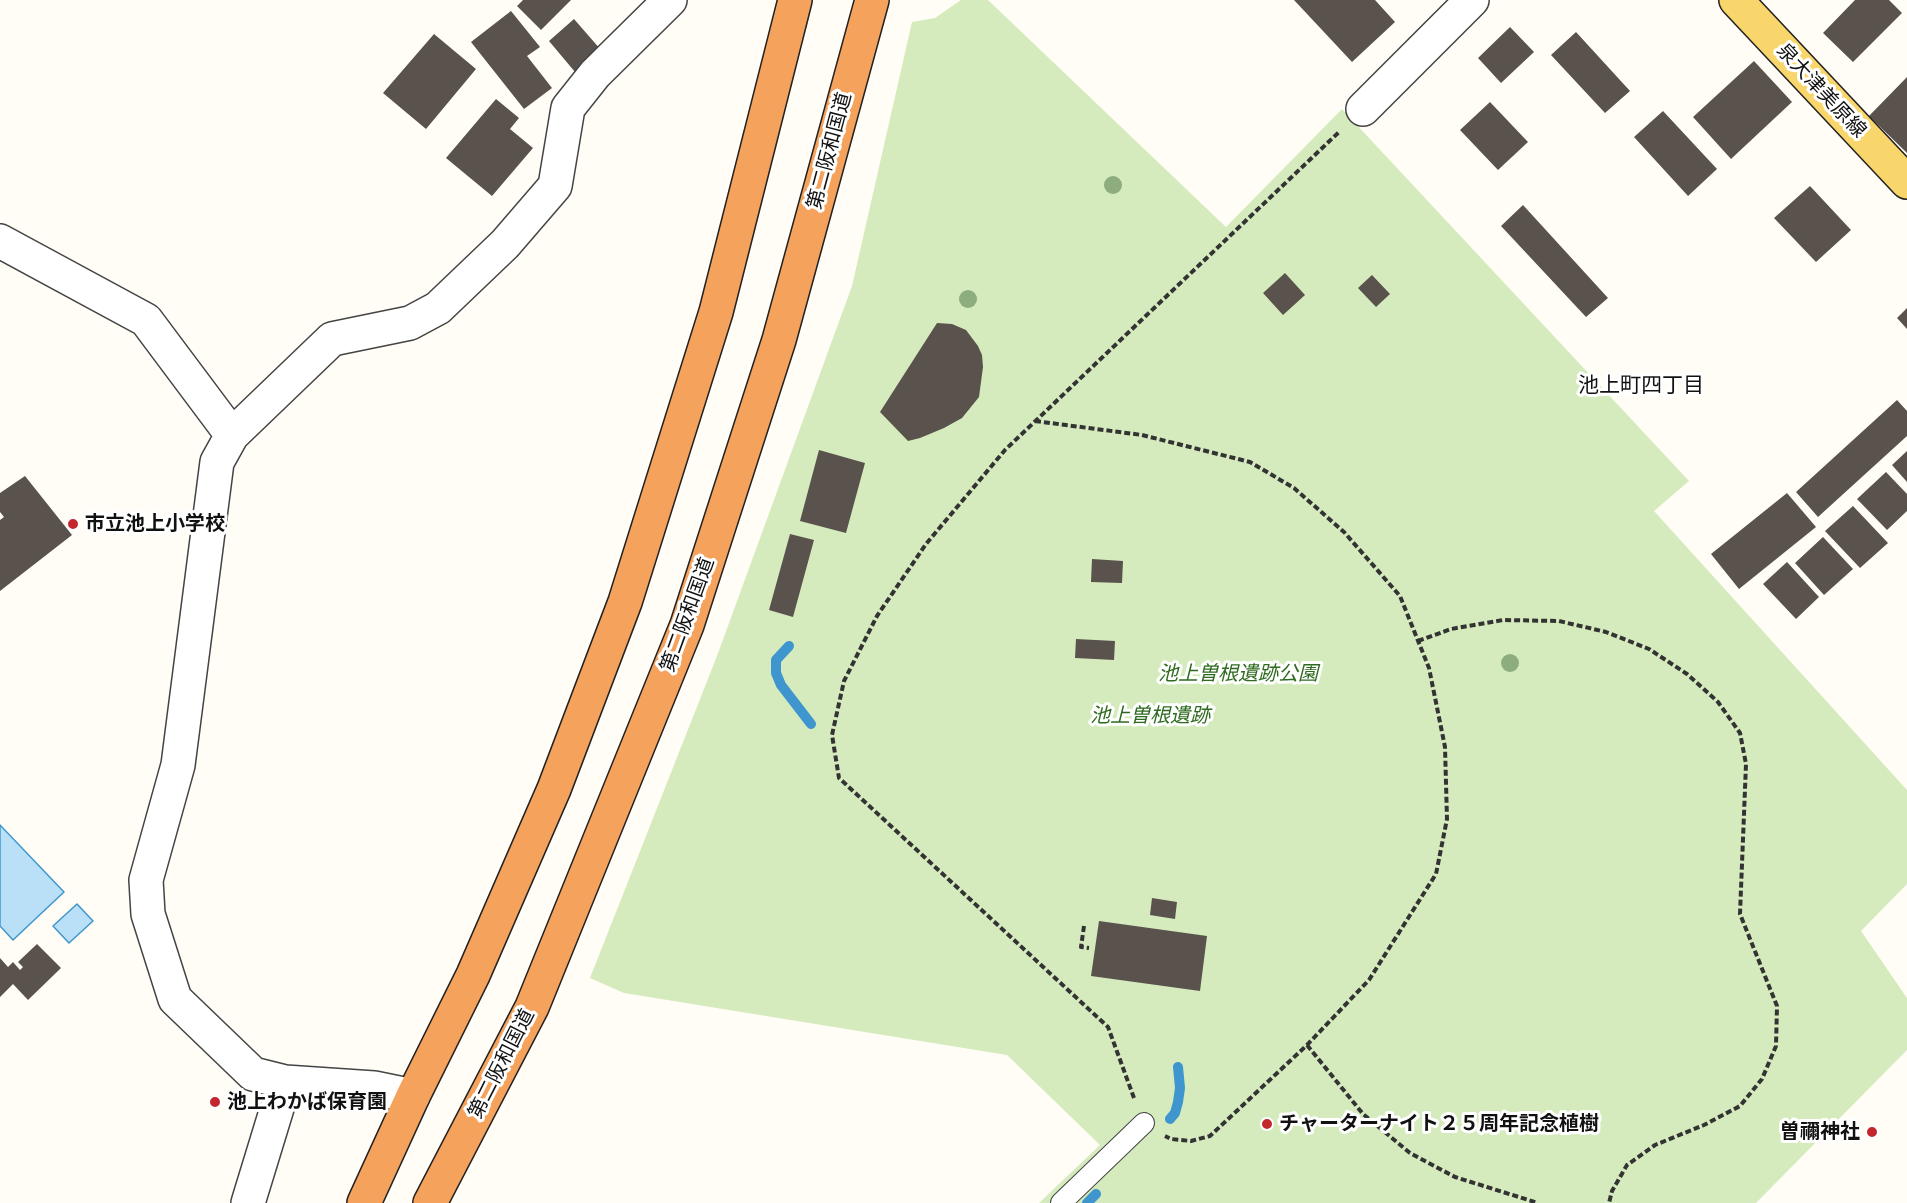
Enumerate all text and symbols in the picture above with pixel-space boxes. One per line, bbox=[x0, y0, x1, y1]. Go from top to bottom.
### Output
street label: 泉大津美原線 bbox=[1771, 39, 1871, 143]
street label: 第二阪和国道 bbox=[803, 90, 857, 212]
district label: 池上町四丁目 bbox=[1578, 373, 1704, 399]
place label: 市立池上小学校 bbox=[85, 512, 225, 536]
marker: 市立池上小学校 bbox=[66, 517, 80, 531]
street label: 第二阪和国道 bbox=[656, 555, 720, 675]
park label: 池上曽根遺跡公園 bbox=[1158, 662, 1318, 686]
park label: 池上曽根遺跡 bbox=[1090, 704, 1210, 728]
street label: 第二阪和国道 bbox=[464, 1005, 540, 1123]
place label: 池上わかば保育園 bbox=[227, 1090, 387, 1114]
marker: 池上わかば保育園 bbox=[208, 1095, 222, 1109]
place label: チャーターナイト２５周年記念植樹 bbox=[1279, 1112, 1599, 1136]
marker: チャーターナイト２５周年記念植樹 bbox=[1260, 1117, 1274, 1131]
place label: 曽禰神社 bbox=[1780, 1120, 1860, 1144]
marker: 曽禰神社 bbox=[1865, 1125, 1879, 1139]

